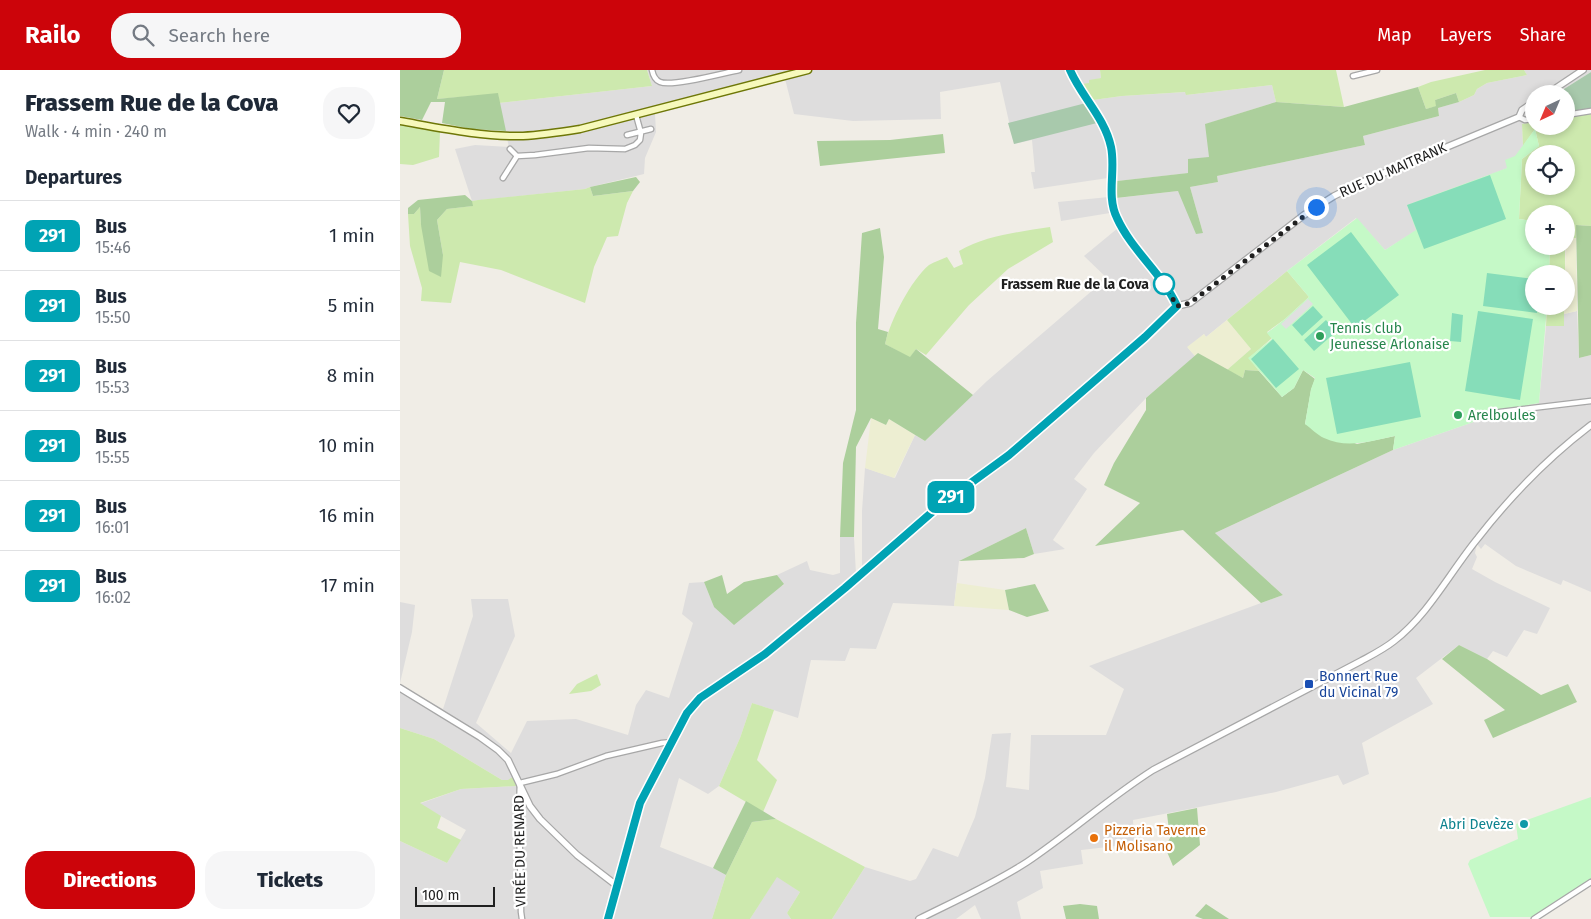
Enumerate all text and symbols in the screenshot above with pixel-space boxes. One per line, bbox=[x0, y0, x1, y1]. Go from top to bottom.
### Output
search box bbox=[111, 13, 461, 58]
text: Railo bbox=[25, 21, 81, 49]
icon: search bbox=[129, 21, 157, 49]
text: Search here bbox=[169, 24, 270, 47]
text: Map bbox=[1377, 24, 1412, 46]
text: Layers bbox=[1440, 24, 1492, 46]
text: Share bbox=[1520, 24, 1566, 46]
north arrow bbox=[1525, 85, 1575, 135]
map controls bbox=[1525, 85, 1575, 315]
button: heart bbox=[323, 87, 375, 139]
text: Frassem Rue de la Cova bbox=[25, 89, 279, 117]
text: Walk · 4 min · 240 m bbox=[25, 122, 167, 141]
street label: RUE DU MAITRANK bbox=[1337, 138, 1450, 201]
button: locate bbox=[1525, 145, 1575, 195]
text: Departures bbox=[25, 166, 122, 189]
your location bbox=[1304, 195, 1329, 220]
button: + bbox=[1525, 205, 1575, 255]
text: Bus bbox=[95, 215, 127, 238]
text: 1 min bbox=[329, 224, 375, 247]
text: 291 bbox=[39, 225, 66, 247]
text: 15:46 bbox=[95, 238, 131, 257]
button: − bbox=[1525, 265, 1575, 315]
marker: Frassem Rue de la Cova bbox=[1153, 273, 1175, 295]
place label: Frassem Rue de la Cova bbox=[1001, 276, 1149, 293]
text: Bus bbox=[95, 285, 127, 308]
text: 5 min bbox=[328, 294, 375, 317]
text: 291 bbox=[39, 295, 66, 317]
text: 15:50 bbox=[95, 308, 131, 327]
place label: Tennis club Jeunesse Arlonaise bbox=[1330, 320, 1450, 353]
marker: Tennis club Jeunesse Arlonaise bbox=[1314, 330, 1326, 342]
text: Bus bbox=[95, 355, 127, 378]
text: 8 min bbox=[327, 364, 375, 387]
text: 291 bbox=[39, 365, 66, 387]
text: 15:53 bbox=[95, 378, 130, 397]
place label: Arelboules bbox=[1468, 407, 1536, 424]
marker: Arelboules bbox=[1452, 409, 1464, 421]
text: Bus bbox=[95, 425, 127, 448]
text: 10 min bbox=[318, 434, 375, 457]
text: 291 bbox=[39, 435, 66, 457]
text: 15:55 bbox=[95, 448, 130, 467]
line badge: 291 bbox=[922, 481, 980, 513]
text: 291 bbox=[937, 486, 965, 508]
text: Bus bbox=[95, 495, 127, 518]
text: 16 min bbox=[319, 504, 375, 527]
text: 291 bbox=[39, 505, 66, 527]
text: 16:01 bbox=[95, 518, 130, 537]
text: Bus bbox=[95, 565, 127, 588]
text: 17 min bbox=[321, 574, 375, 597]
text: 291 bbox=[39, 575, 66, 597]
text: 16:02 bbox=[95, 588, 131, 607]
place label: Bonnert Rue du Vicinal 79 bbox=[1319, 668, 1398, 701]
marker: Bonnert Rue du Vicinal 79 bbox=[1303, 678, 1315, 690]
street label: VIRÉE DU RENARD bbox=[510, 795, 529, 907]
place label: Abri Devèze bbox=[1440, 816, 1514, 833]
marker: Abri Devèze bbox=[1518, 818, 1530, 830]
place label: Pizzeria Taverne il Molisano bbox=[1104, 822, 1206, 855]
marker: Pizzeria Taverne il Molisano bbox=[1088, 832, 1100, 844]
button: Directions bbox=[25, 851, 195, 909]
button: Tickets bbox=[205, 851, 375, 909]
scale bar bbox=[415, 884, 495, 907]
text: 100 m bbox=[422, 887, 459, 904]

